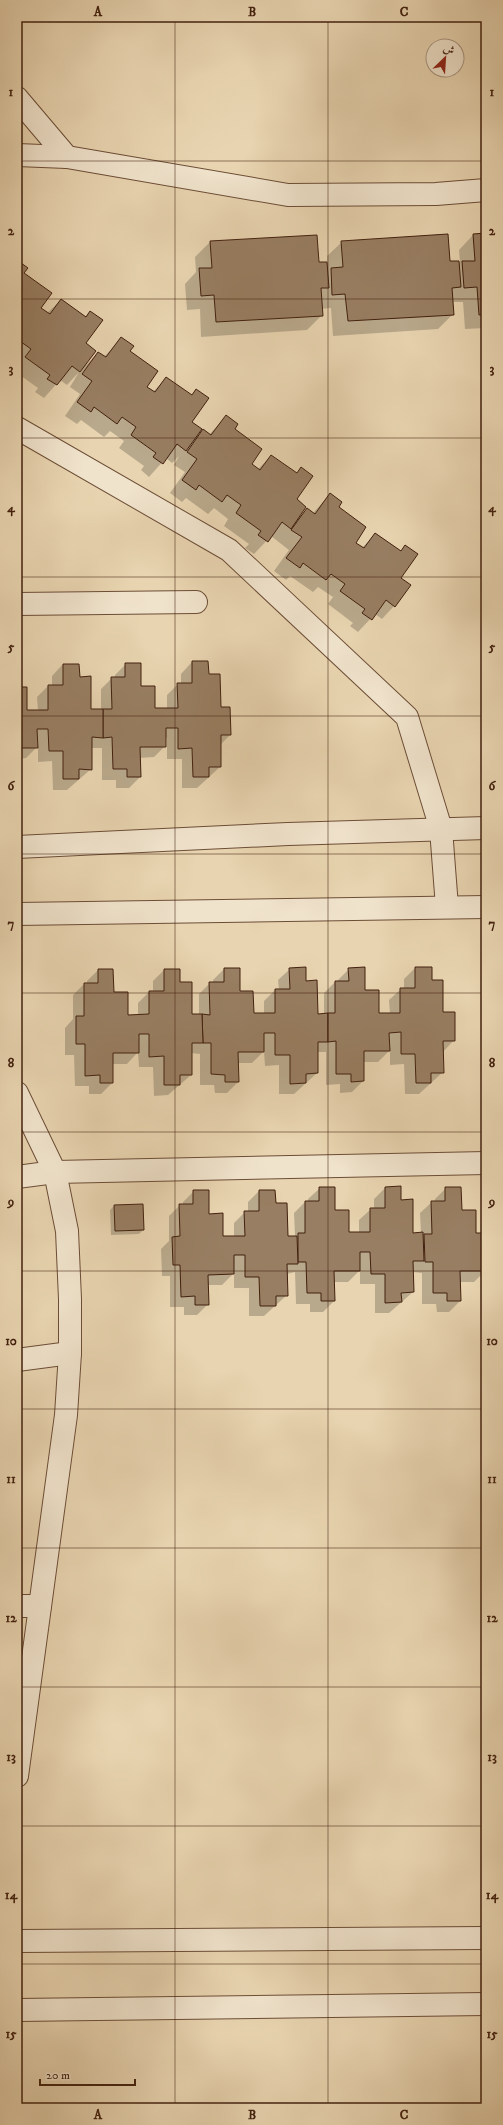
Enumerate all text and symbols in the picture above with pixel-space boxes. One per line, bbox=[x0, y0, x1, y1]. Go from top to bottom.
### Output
text: A bbox=[93, 4, 103, 20]
text: B bbox=[248, 4, 256, 20]
text: C bbox=[400, 4, 409, 20]
north arrow bbox=[425, 38, 465, 78]
text: ش bbox=[441, 41, 457, 59]
text: 1 bbox=[9, 84, 14, 100]
text: 1 bbox=[490, 84, 495, 100]
text: 2 bbox=[8, 223, 15, 239]
text: 2 bbox=[489, 223, 496, 239]
text: 3 bbox=[9, 361, 14, 377]
text: 3 bbox=[490, 361, 495, 377]
text: 4 bbox=[6, 500, 15, 517]
text: 4 bbox=[487, 500, 496, 517]
text: 5 bbox=[7, 639, 15, 655]
text: 5 bbox=[488, 639, 496, 655]
text: 6 bbox=[8, 778, 16, 794]
text: 6 bbox=[489, 778, 497, 794]
text: 7 bbox=[8, 916, 15, 932]
text: 7 bbox=[489, 916, 496, 932]
text: 8 bbox=[8, 1055, 15, 1071]
text: 8 bbox=[489, 1055, 496, 1071]
text: 9 bbox=[7, 1194, 14, 1210]
text: 9 bbox=[488, 1194, 495, 1210]
text: 10 bbox=[5, 1333, 17, 1349]
text: 10 bbox=[486, 1333, 498, 1349]
text: 11 bbox=[6, 1471, 16, 1487]
text: 11 bbox=[487, 1471, 497, 1487]
text: 12 bbox=[5, 1610, 17, 1626]
text: 12 bbox=[486, 1610, 498, 1626]
text: 13 bbox=[6, 1749, 16, 1765]
text: 13 bbox=[487, 1749, 497, 1765]
text: 14 bbox=[5, 1887, 18, 1904]
text: 14 bbox=[486, 1887, 499, 1904]
text: 15 bbox=[5, 2026, 17, 2042]
text: 15 bbox=[486, 2026, 498, 2042]
scale bar bbox=[40, 2061, 135, 2087]
text: 20 m bbox=[46, 2068, 70, 2083]
text: A bbox=[93, 2107, 103, 2123]
text: B bbox=[248, 2107, 256, 2123]
text: C bbox=[400, 2107, 409, 2123]

